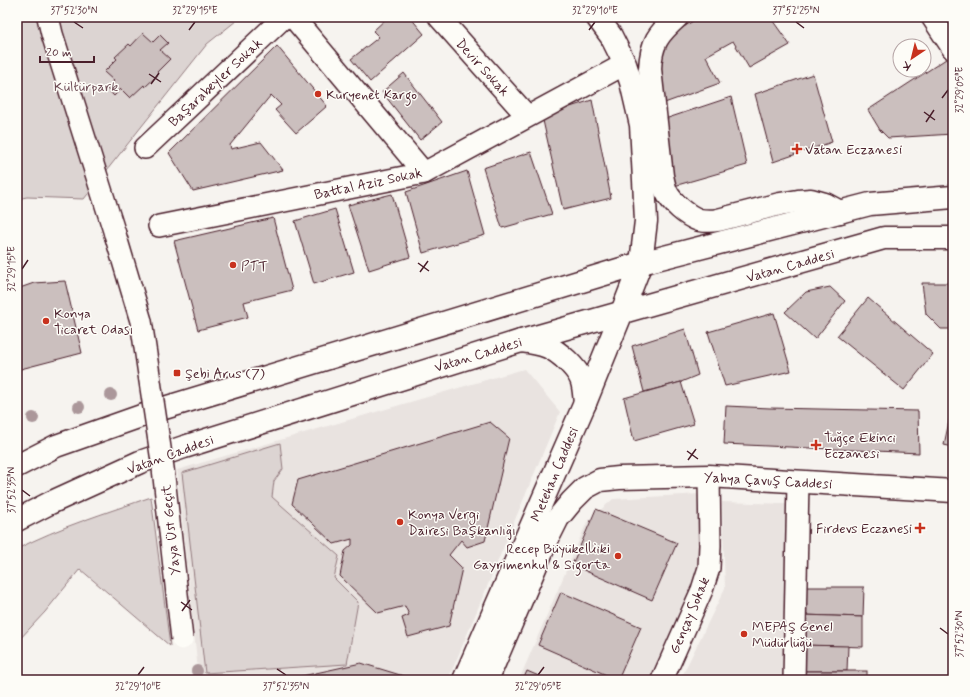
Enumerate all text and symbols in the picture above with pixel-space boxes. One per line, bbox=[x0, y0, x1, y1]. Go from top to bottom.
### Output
text: 37°52'30"N bbox=[51, 4, 98, 18]
text: 32°29'15"E bbox=[172, 4, 218, 18]
text: 32°29'10"E bbox=[572, 4, 618, 18]
text: 37°52'25"N bbox=[773, 4, 820, 18]
street label: Başarabeyler Sokak bbox=[165, 34, 266, 131]
street label: Devir Sokak bbox=[452, 35, 513, 100]
scale bar bbox=[40, 38, 94, 64]
north arrow bbox=[892, 38, 932, 78]
text: 20 m bbox=[46, 45, 72, 61]
text: K bbox=[899, 57, 914, 73]
text: 32°29'05"E bbox=[953, 67, 967, 113]
park label: Kültürpark bbox=[54, 78, 118, 96]
place label: Kuryenet Kargo bbox=[326, 86, 417, 106]
marker: Kuryenet Kargo bbox=[313, 89, 323, 99]
place label: Vatan Eczanesi bbox=[805, 141, 902, 159]
marker: Vatan Eczanesi bbox=[792, 144, 802, 154]
street label: Battal Aziz Sokak bbox=[313, 164, 424, 204]
street label: Vatan Caddesi bbox=[744, 245, 836, 287]
text: 32°29'15"E bbox=[5, 246, 19, 292]
place label: PTT bbox=[241, 257, 268, 275]
marker: PTT bbox=[228, 260, 238, 270]
place label: Konya Ticaret Odası bbox=[54, 305, 133, 339]
marker: Konya Ticaret Odası bbox=[41, 316, 51, 326]
street label: Vatan Caddesi bbox=[432, 333, 524, 377]
place label: Şebi Arus (7) bbox=[185, 365, 265, 383]
marker: Şebi Arus (7) bbox=[172, 368, 182, 378]
street label: Metehan Caddesi bbox=[527, 424, 583, 524]
place label: Tuğçe Ekinci Eczanesi bbox=[824, 429, 896, 463]
street label: Vatan Caddesi bbox=[125, 431, 216, 479]
marker: Tuğçe Ekinci Eczanesi bbox=[811, 440, 821, 450]
text: 37°52'35"N bbox=[5, 466, 19, 513]
street label: Yahya Çavuş Caddesi bbox=[703, 469, 833, 493]
street label: Yaya Üst Geçit bbox=[157, 483, 185, 576]
place label: Konya Vergi Dairesi Başkanlığı bbox=[408, 506, 516, 540]
marker: Konya Vergi Dairesi Başkanlığı bbox=[395, 517, 405, 527]
place label: Firdevs Eczanesi bbox=[816, 520, 912, 538]
marker: Firdevs Eczanesi bbox=[915, 523, 925, 533]
place label: Recep Büyükelliiki Gayrimenkul & Sigorta bbox=[473, 540, 611, 576]
marker: Recep Büyükelliiki Gayrimenkul & Sigorta bbox=[613, 551, 623, 561]
street label: Gençay Sokak bbox=[666, 574, 714, 657]
text: 37°52'30"N bbox=[953, 610, 967, 657]
place label: MEPAŞ Genel Müdürlüğü bbox=[752, 618, 833, 652]
marker: MEPAŞ Genel Müdürlüğü bbox=[739, 629, 749, 639]
text: 32°29'10"E bbox=[115, 680, 161, 694]
text: 37°52'35"N bbox=[263, 680, 310, 694]
text: 32°29'05"E bbox=[515, 680, 561, 694]

